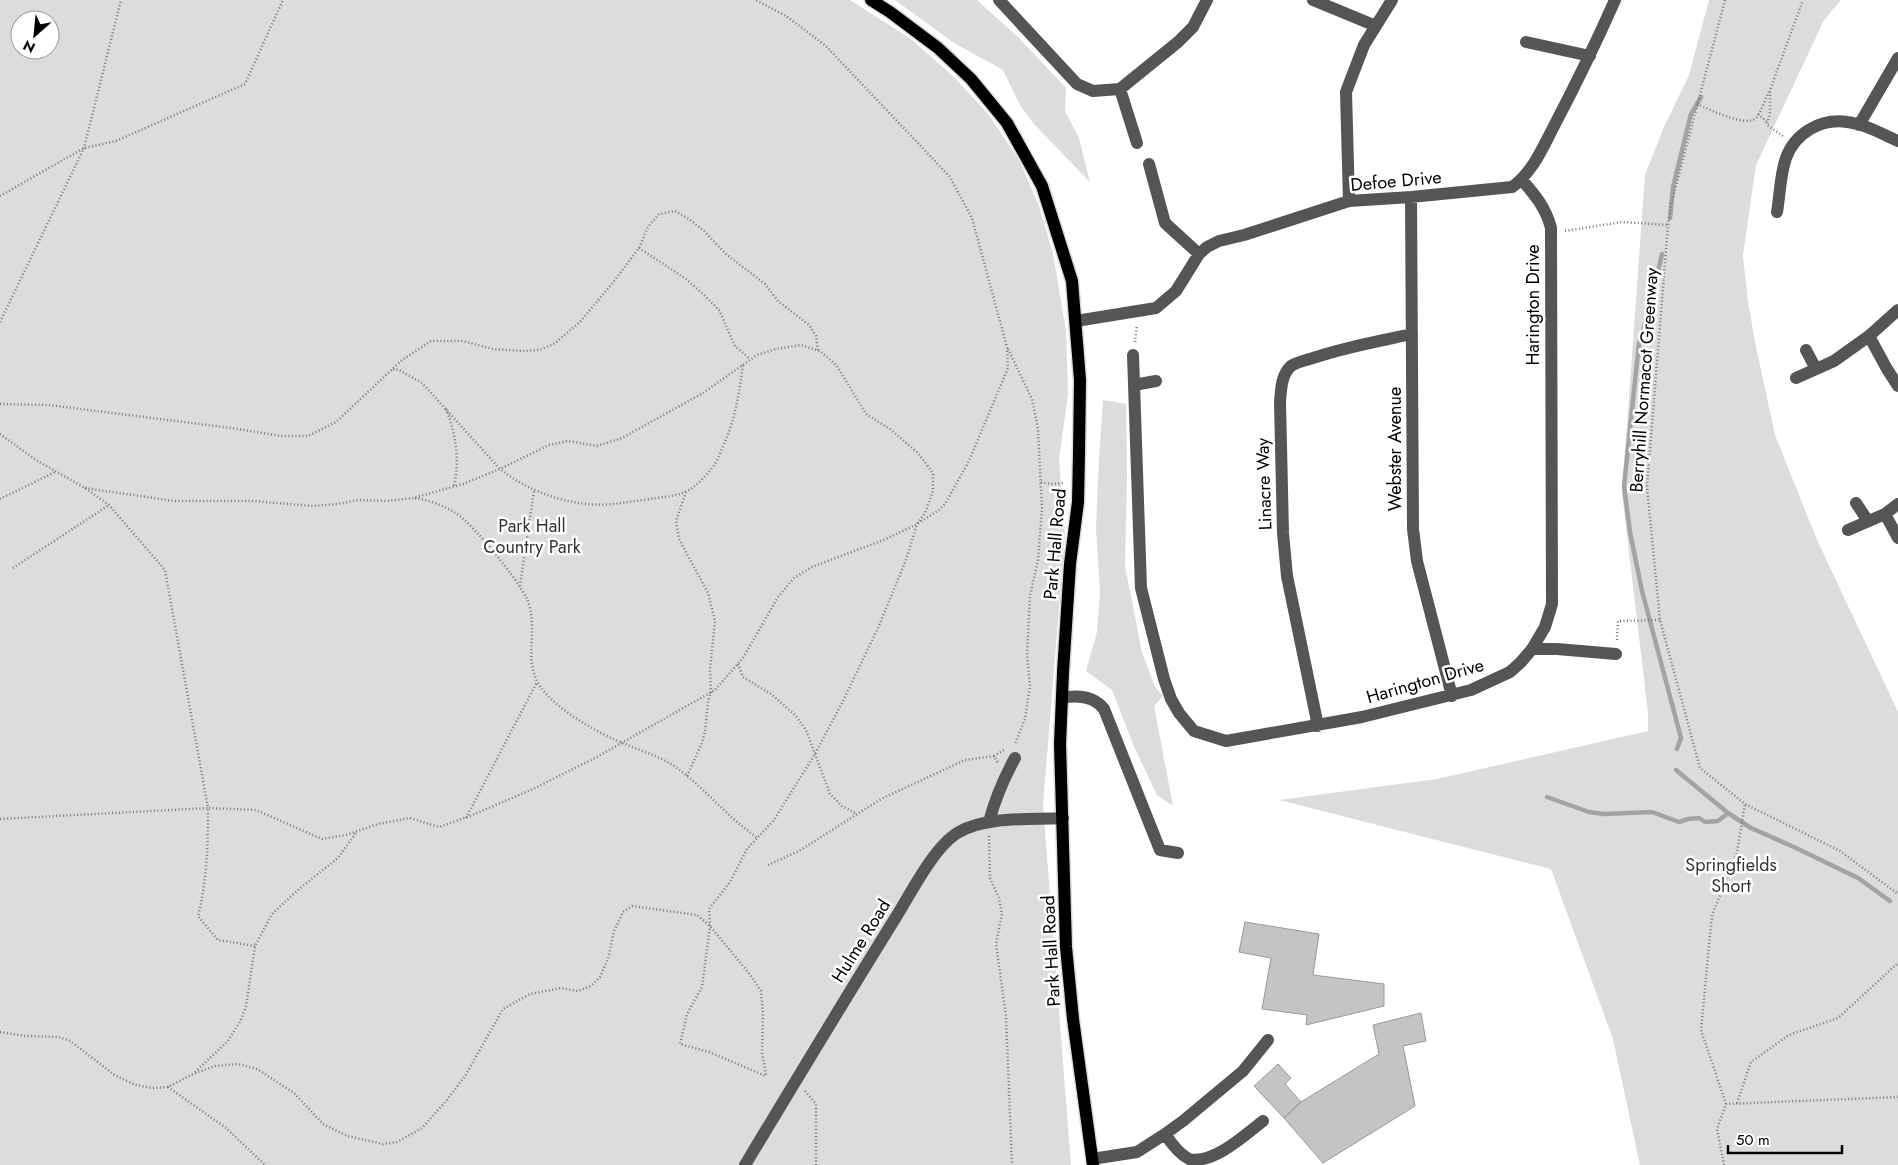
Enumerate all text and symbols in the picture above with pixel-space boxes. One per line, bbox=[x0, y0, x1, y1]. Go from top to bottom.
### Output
north arrow bbox=[10, 10, 60, 60]
text: N bbox=[20, 35, 39, 58]
street label: Defoe Drive bbox=[1349, 164, 1443, 198]
street label: Harington Drive bbox=[1520, 244, 1546, 366]
street label: Berryhill Normacot Greenway bbox=[1623, 267, 1665, 493]
street label: Webster Avenue bbox=[1382, 387, 1408, 511]
street label: Linacre Way bbox=[1249, 437, 1279, 531]
street label: Park Hall Road bbox=[1037, 487, 1073, 601]
park label: Park Hall Country Park bbox=[483, 513, 581, 560]
street label: Harington Drive bbox=[1363, 652, 1487, 710]
park label: Springfields Short bbox=[1685, 852, 1777, 899]
street label: Hulme Road bbox=[825, 894, 897, 988]
street label: Park Hall Road bbox=[1035, 895, 1067, 1007]
scale bar bbox=[1728, 1122, 1842, 1154]
text: 50 m bbox=[1736, 1129, 1770, 1151]

